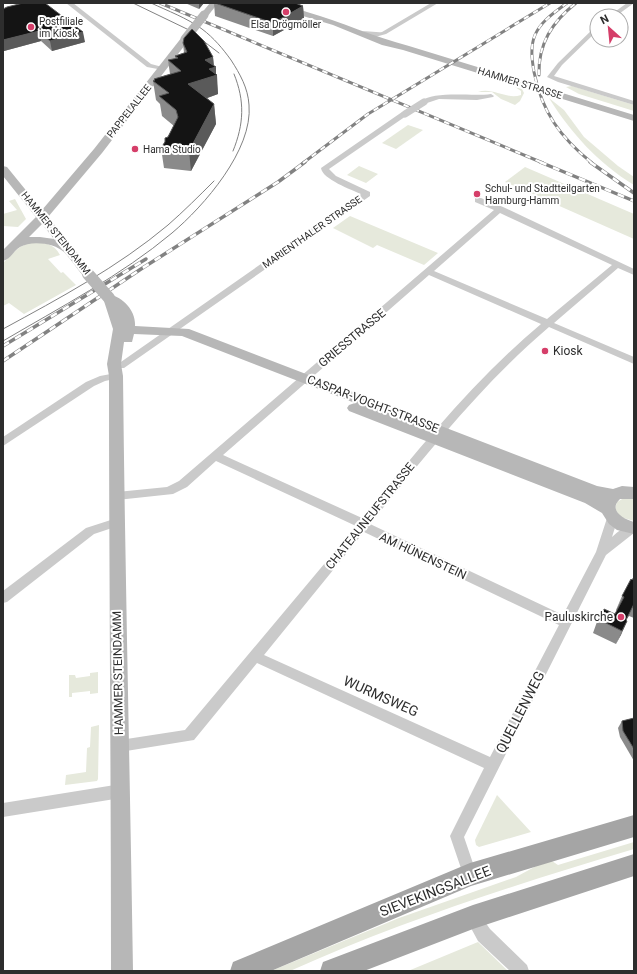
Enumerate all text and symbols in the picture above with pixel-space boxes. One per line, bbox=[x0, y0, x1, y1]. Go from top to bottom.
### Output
marker: Elsa Drögmöller bbox=[281, 7, 291, 17]
north arrow bbox=[589, 8, 629, 48]
text: N bbox=[598, 12, 611, 27]
place label: Postfiliale im Kiosk bbox=[39, 16, 83, 39]
place label: Elsa Drögmöller bbox=[251, 19, 322, 30]
marker: Postfiliale im Kiosk bbox=[26, 22, 36, 32]
street label: HAMMER STRASSE bbox=[476, 65, 564, 101]
street label: PAPPELALLEE bbox=[105, 82, 153, 140]
marker: Hama Studio bbox=[130, 144, 140, 154]
place label: Hama Studio bbox=[143, 144, 201, 155]
place label: Schul- und Stadtteilgarten Hamburg-Hamm bbox=[485, 183, 600, 206]
street label: HAMMER STEINDAMM bbox=[19, 189, 93, 277]
marker: Schul- und Stadtteilgarten Hamburg-Hamm bbox=[472, 189, 482, 199]
street label: MARIENTHALER STRASSE bbox=[260, 193, 364, 270]
street label: GRIESSTRASSE bbox=[316, 306, 389, 370]
place label: Kiosk bbox=[553, 344, 583, 358]
marker: Kiosk bbox=[540, 346, 550, 356]
street label: CASPAR-VOGHT-STRASSE bbox=[305, 372, 441, 436]
street label: CHATEAUNEUFSTRASSE bbox=[323, 460, 418, 572]
street label: AM HÜNENSTEIN bbox=[377, 529, 469, 582]
place label: Pauluskirche bbox=[544, 610, 613, 624]
street label: HAMMER STEINDAMM bbox=[110, 611, 126, 735]
marker: Pauluskirche bbox=[616, 612, 626, 622]
street label: QUELLENWEG bbox=[493, 668, 547, 756]
street label: WURMSWEG bbox=[341, 672, 421, 720]
street label: SIEVEKINGSALLEE bbox=[377, 862, 493, 920]

